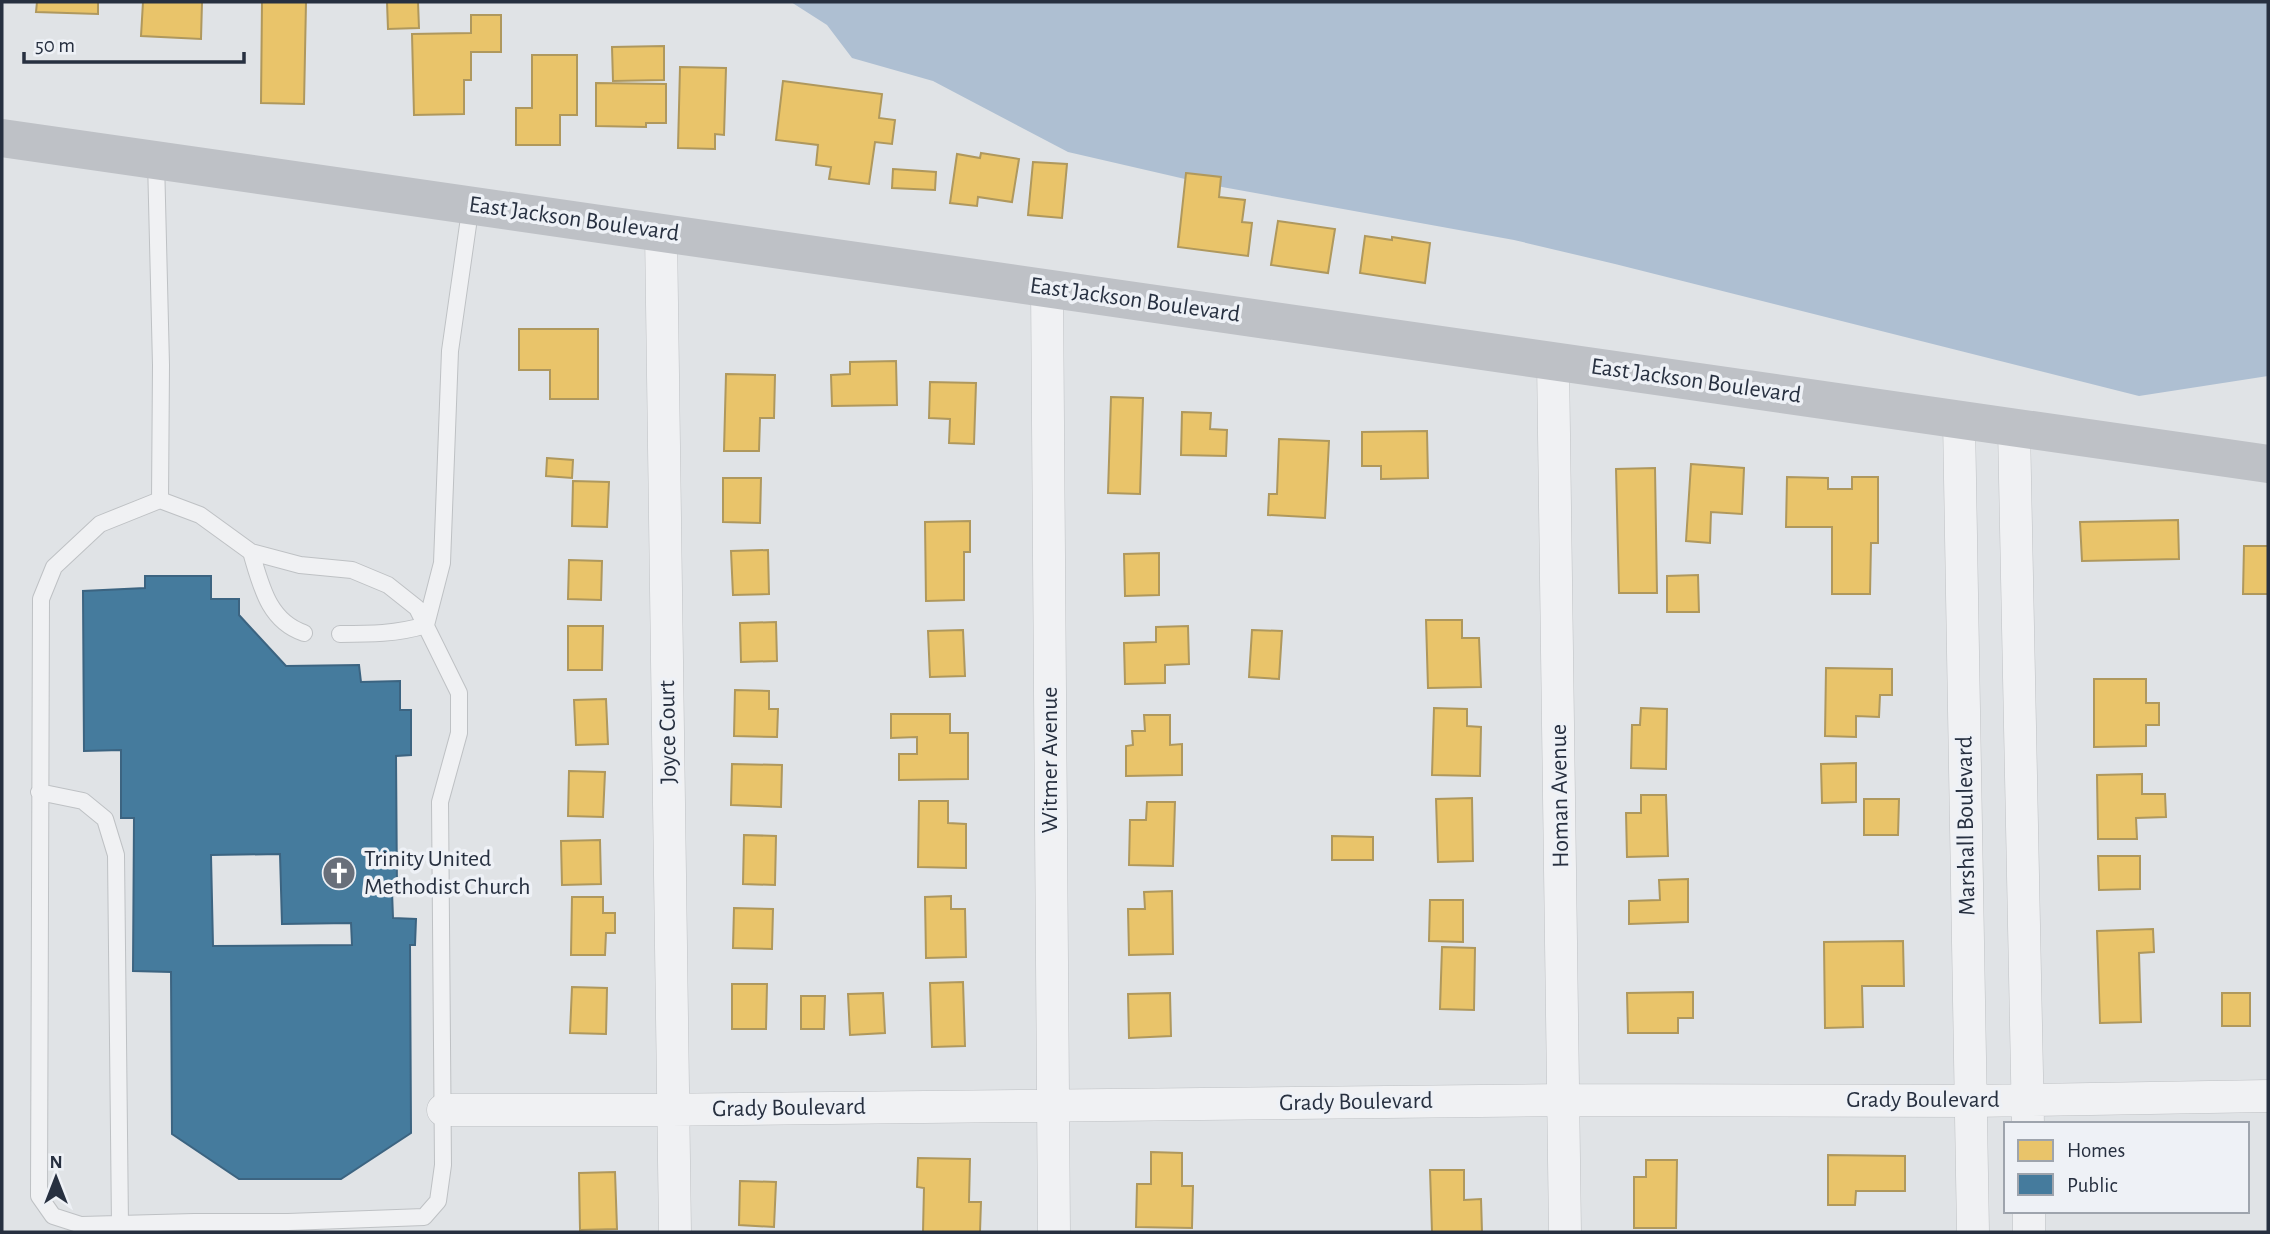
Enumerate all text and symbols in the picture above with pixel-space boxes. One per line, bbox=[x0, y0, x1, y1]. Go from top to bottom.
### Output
scale bar bbox=[24, 21, 245, 65]
text: 50 m bbox=[35, 35, 75, 56]
street label: East Jackson Boulevard bbox=[467, 192, 681, 246]
street label: East Jackson Boulevard bbox=[1028, 273, 1242, 327]
street label: East Jackson Boulevard bbox=[1589, 354, 1803, 408]
street label: Joyce Court bbox=[655, 680, 681, 784]
street label: Witmer Avenue bbox=[1038, 687, 1062, 833]
street label: Homan Avenue bbox=[1547, 724, 1573, 868]
street label: Marshall Boulevard bbox=[1952, 736, 1980, 916]
place label: Trinity United Methodist Church bbox=[364, 847, 531, 899]
church icon: Trinity United Methodist Church bbox=[320, 854, 358, 892]
street label: Grady Boulevard bbox=[1846, 1088, 2000, 1112]
street label: Grady Boulevard bbox=[1279, 1089, 1433, 1115]
street label: Grady Boulevard bbox=[712, 1095, 866, 1121]
legend bbox=[2004, 1122, 2249, 1213]
text: Homes bbox=[2067, 1140, 2125, 1161]
north arrow bbox=[21, 1143, 91, 1213]
text: N bbox=[49, 1153, 63, 1172]
text: Public bbox=[2067, 1175, 2117, 1196]

